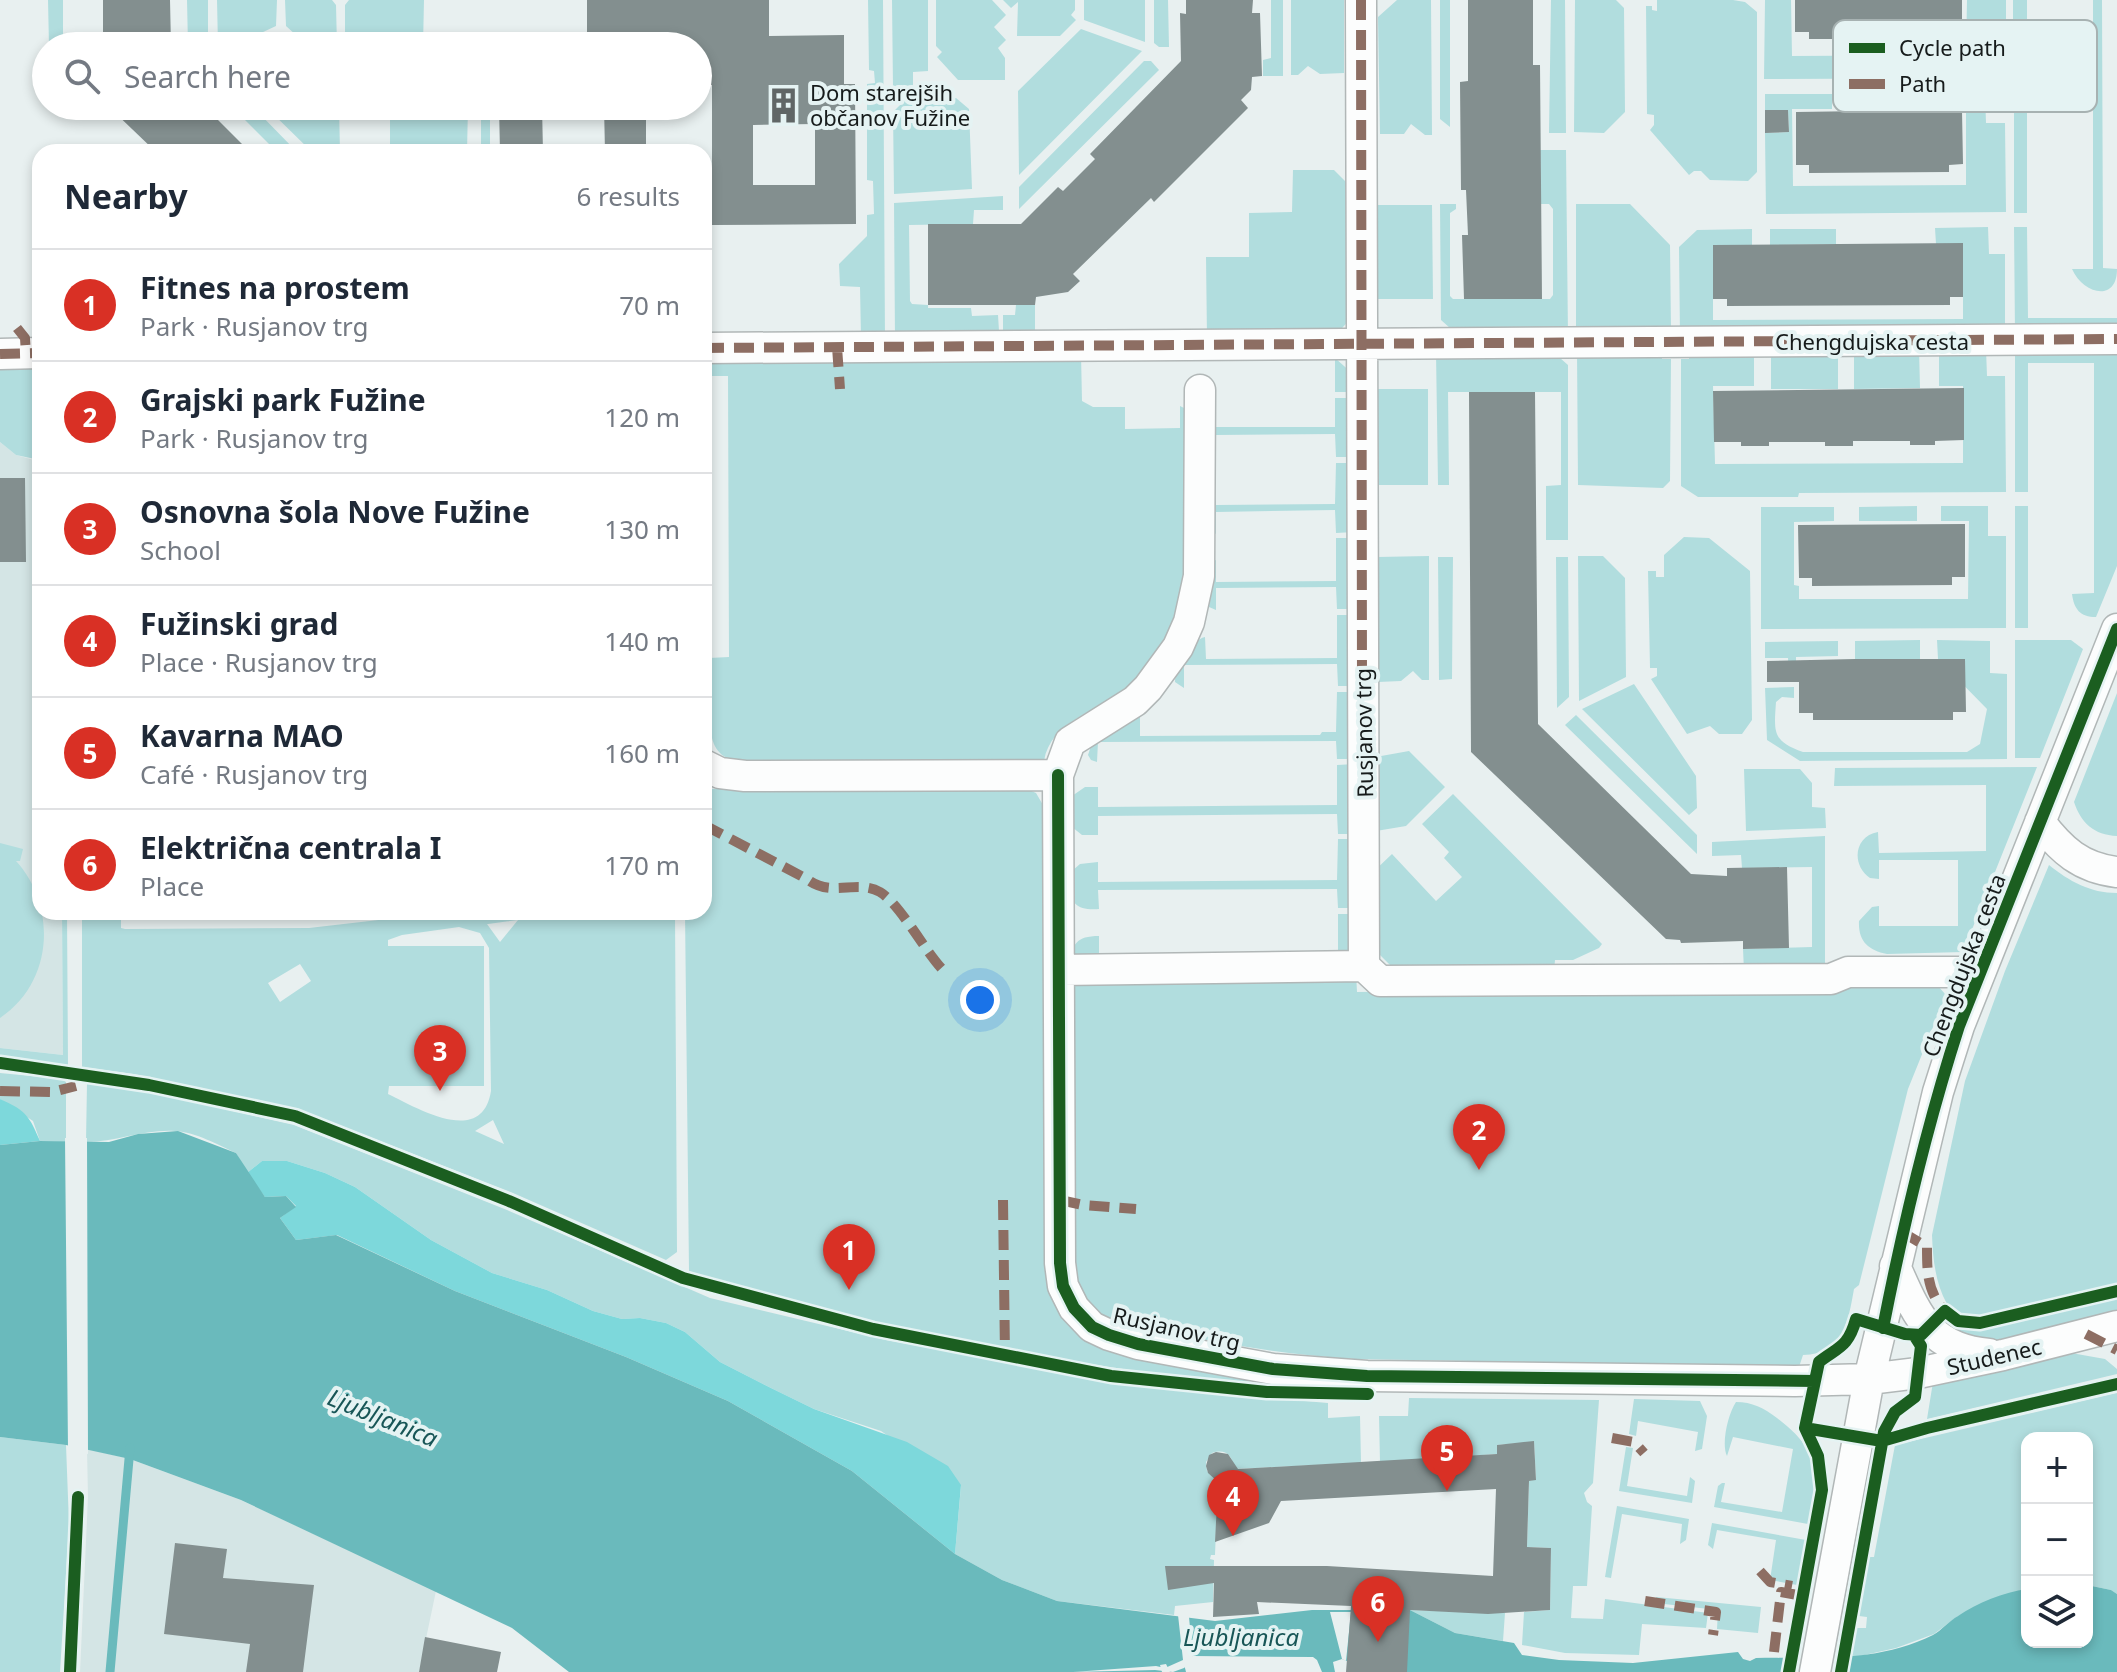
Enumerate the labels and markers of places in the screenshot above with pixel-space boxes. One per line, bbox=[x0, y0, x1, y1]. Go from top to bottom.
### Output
place label: Dom starejših občanov Fužine bbox=[810, 77, 970, 132]
building icon: Dom starejših občanov Fužine bbox=[765, 86, 803, 124]
pin: 3 bbox=[414, 1025, 466, 1091]
pin: 2 bbox=[1453, 1104, 1505, 1170]
pin: 1 bbox=[823, 1224, 875, 1290]
pin: 5 bbox=[1421, 1425, 1473, 1491]
pin: 4 bbox=[1207, 1470, 1259, 1536]
pin: 6 bbox=[1352, 1576, 1404, 1642]

